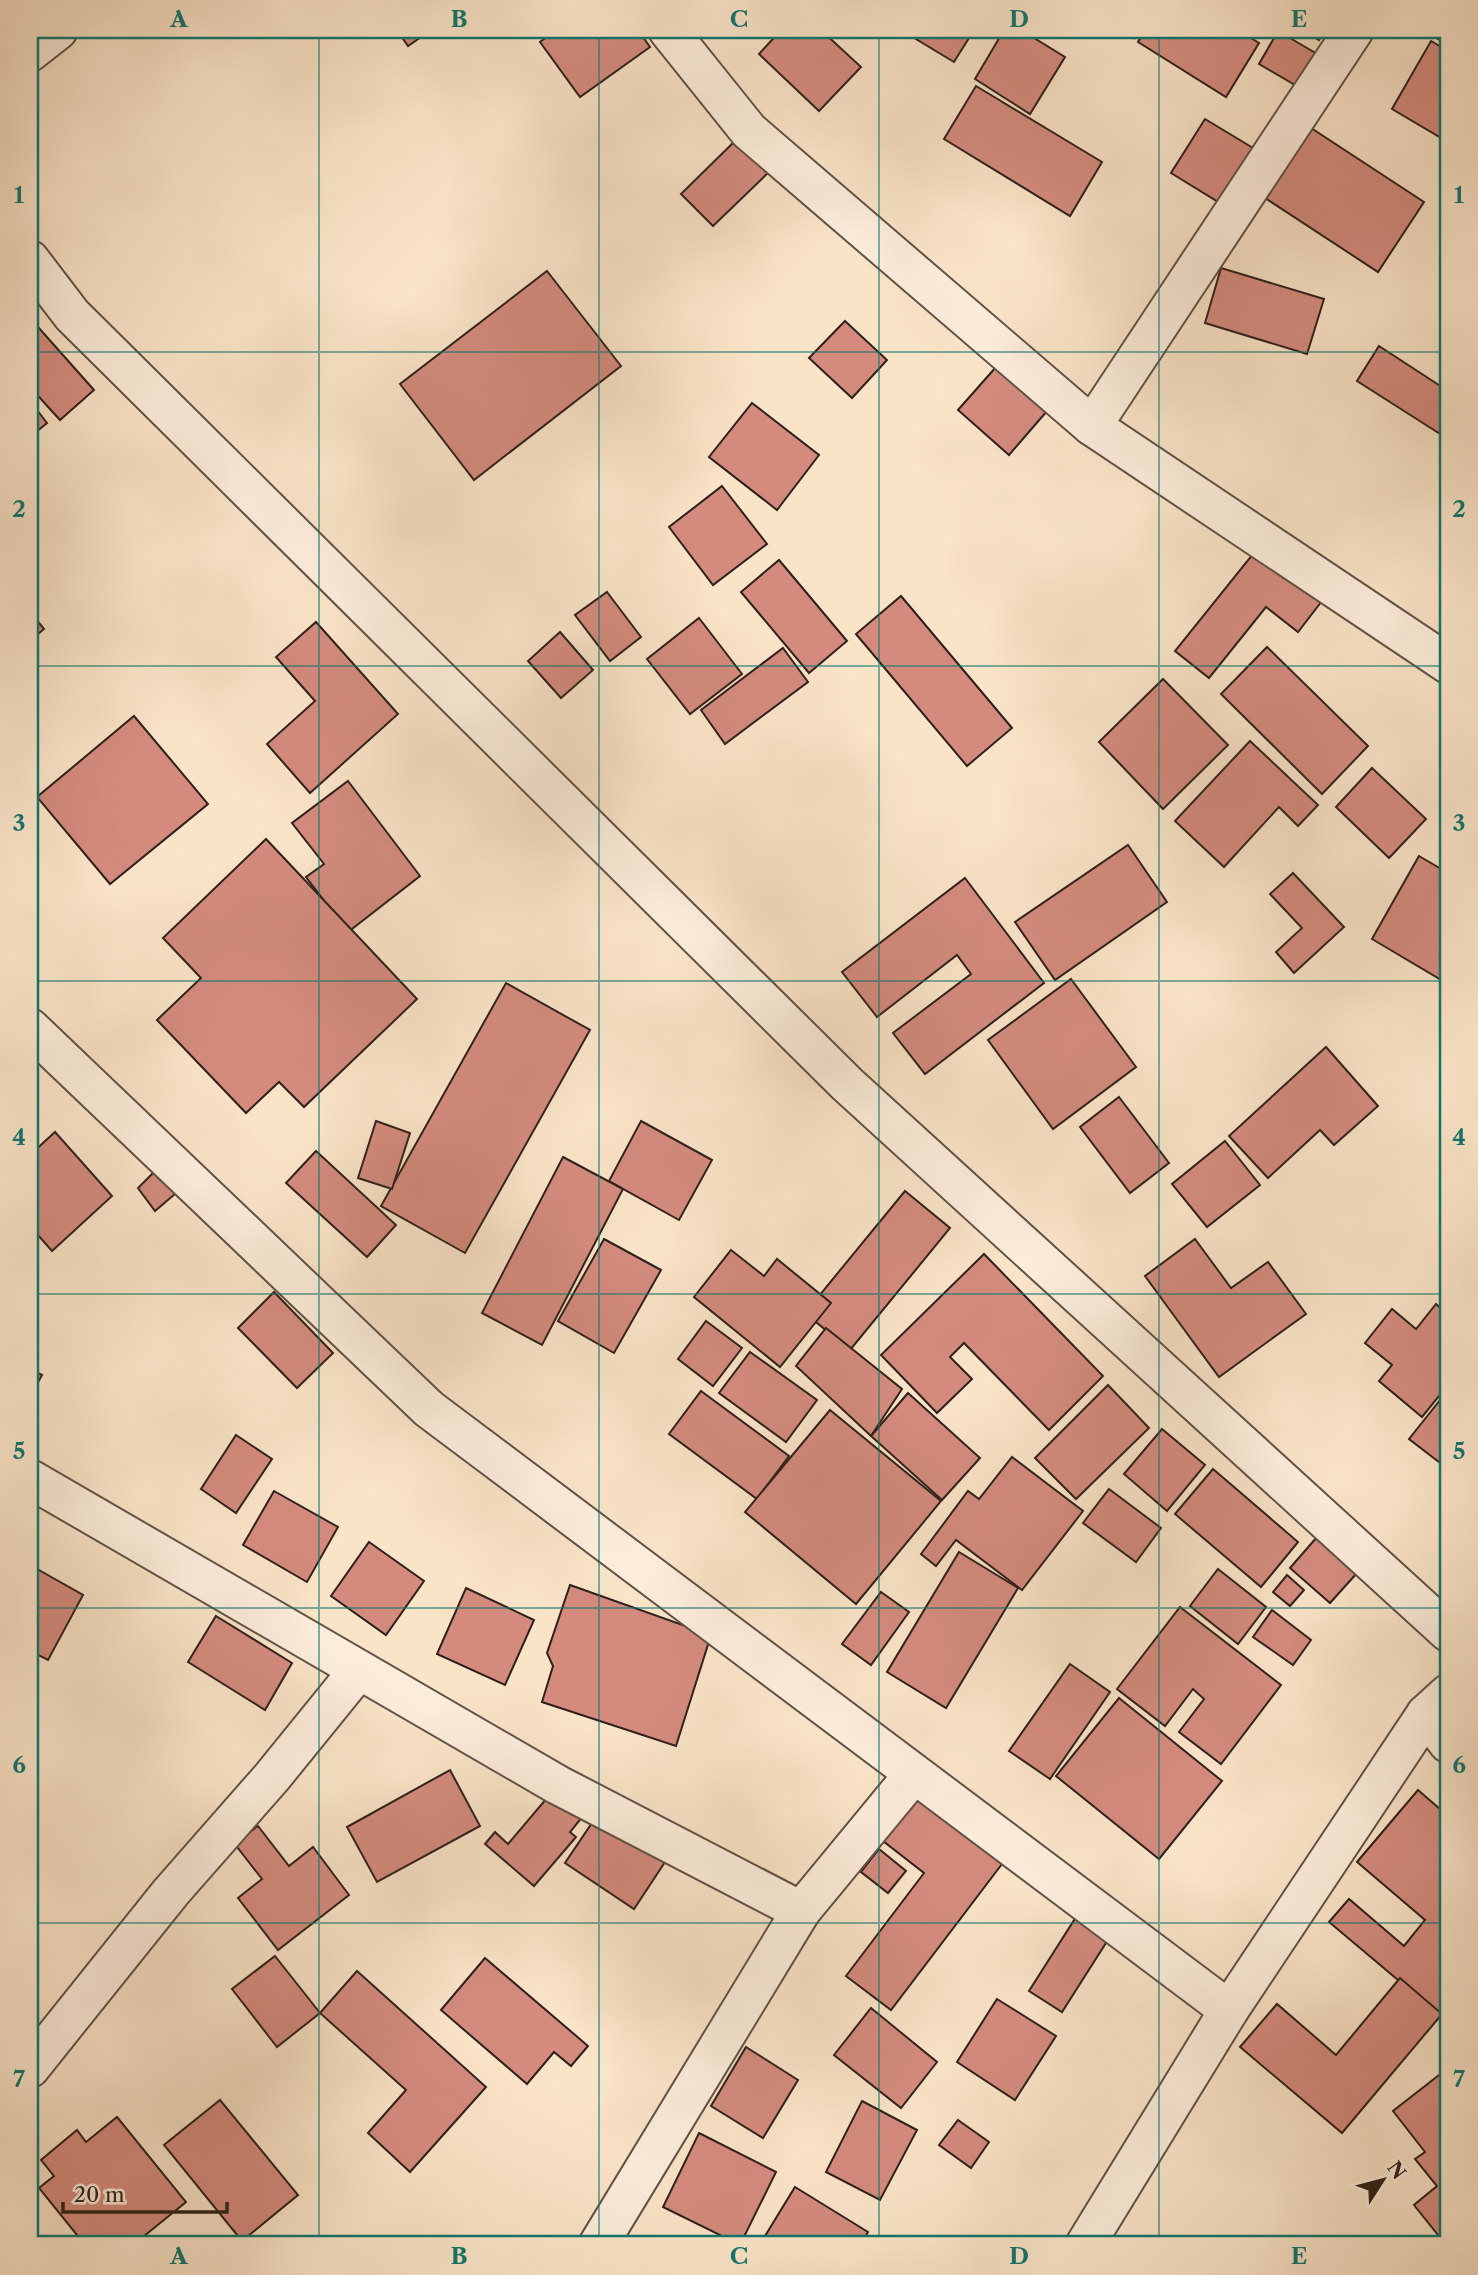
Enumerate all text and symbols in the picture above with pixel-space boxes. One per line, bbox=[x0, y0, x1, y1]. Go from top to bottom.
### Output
text: A bbox=[169, 5, 189, 33]
text: B bbox=[450, 5, 468, 33]
text: C bbox=[730, 5, 748, 33]
text: D bbox=[1009, 5, 1029, 33]
text: E bbox=[1291, 5, 1307, 33]
text: 1 bbox=[14, 181, 25, 209]
text: 1 bbox=[1454, 181, 1465, 209]
text: 2 bbox=[12, 495, 26, 523]
text: 2 bbox=[1452, 495, 1466, 523]
text: 3 bbox=[13, 809, 26, 837]
text: 3 bbox=[1453, 809, 1466, 837]
text: 4 bbox=[12, 1123, 26, 1151]
text: 4 bbox=[1452, 1123, 1466, 1151]
text: 5 bbox=[13, 1437, 25, 1465]
text: 5 bbox=[1453, 1437, 1465, 1465]
text: 6 bbox=[12, 1751, 26, 1779]
text: 6 bbox=[1452, 1751, 1466, 1779]
text: 7 bbox=[13, 2065, 25, 2093]
text: 7 bbox=[1453, 2065, 1465, 2093]
north arrow bbox=[1348, 2146, 1418, 2216]
text: N bbox=[1382, 2157, 1411, 2184]
scale bar bbox=[63, 2170, 228, 2214]
text: 20 m bbox=[74, 2182, 125, 2207]
text: A bbox=[169, 2242, 189, 2270]
text: B bbox=[450, 2242, 468, 2270]
text: C bbox=[730, 2242, 748, 2270]
text: D bbox=[1009, 2242, 1029, 2270]
text: E bbox=[1291, 2242, 1307, 2270]

